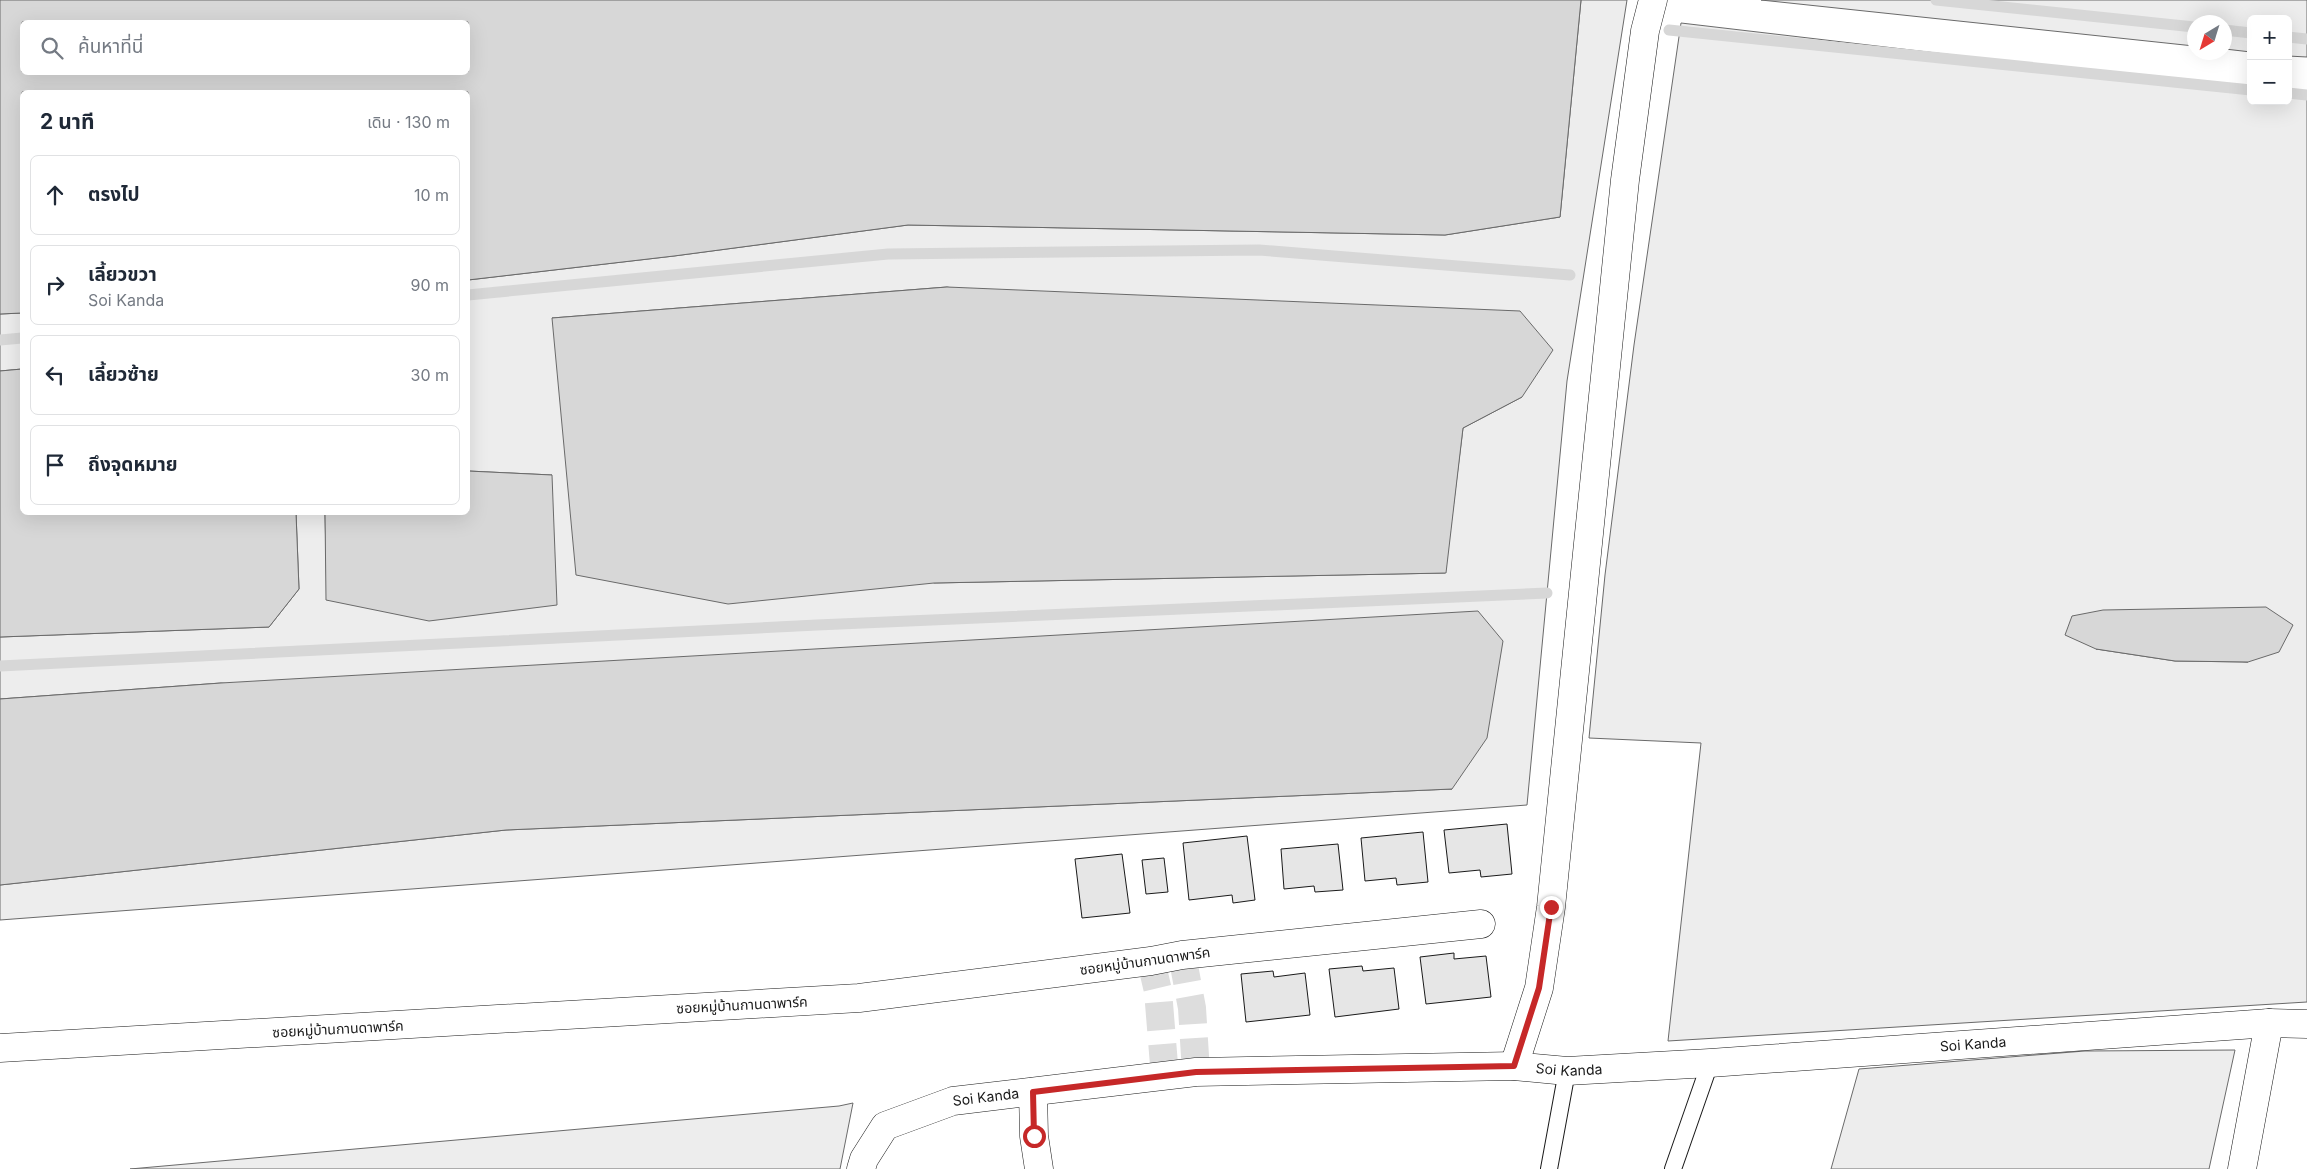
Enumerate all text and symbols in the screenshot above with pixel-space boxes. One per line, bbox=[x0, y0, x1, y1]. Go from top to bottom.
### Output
north arrow bbox=[2187, 15, 2232, 60]
map controls bbox=[2247, 15, 2292, 105]
button: + bbox=[2247, 15, 2292, 60]
search box bbox=[20, 20, 470, 75]
icon: search bbox=[38, 34, 66, 62]
text: ค้นหาที่นี่ bbox=[78, 35, 143, 58]
button: − bbox=[2247, 60, 2292, 105]
text: 2 นาที bbox=[40, 109, 94, 134]
text: เดิน · 130 m bbox=[367, 112, 450, 132]
icon: ahead bbox=[41, 181, 69, 209]
text: ตรงไป bbox=[88, 183, 140, 206]
text: 10 m bbox=[414, 185, 449, 205]
text: เลี้ยวขวา bbox=[88, 263, 157, 286]
icon: right bbox=[41, 271, 69, 299]
text: 90 m bbox=[410, 275, 449, 295]
text: Soi Kanda bbox=[88, 290, 164, 310]
icon: left bbox=[41, 361, 69, 389]
text: เลี้ยวซ้าย bbox=[88, 363, 159, 386]
text: 30 m bbox=[411, 365, 449, 385]
icon: arrive bbox=[41, 451, 69, 479]
text: ถึงจุดหมาย bbox=[88, 453, 178, 476]
route end bbox=[1540, 896, 1563, 919]
street label: ซอยหมู่บ้านกานดาพาร์ค bbox=[1079, 943, 1211, 979]
street label: ซอยหมู่บ้านกานดาพาร์ค bbox=[676, 993, 808, 1017]
street label: ซอยหมู่บ้านกานดาพาร์ค bbox=[272, 1017, 404, 1041]
street label: Soi Kanda bbox=[1939, 1033, 2007, 1055]
street label: Soi Kanda bbox=[1535, 1059, 1603, 1079]
street label: Soi Kanda bbox=[952, 1084, 1020, 1109]
route start bbox=[1023, 1125, 1046, 1148]

